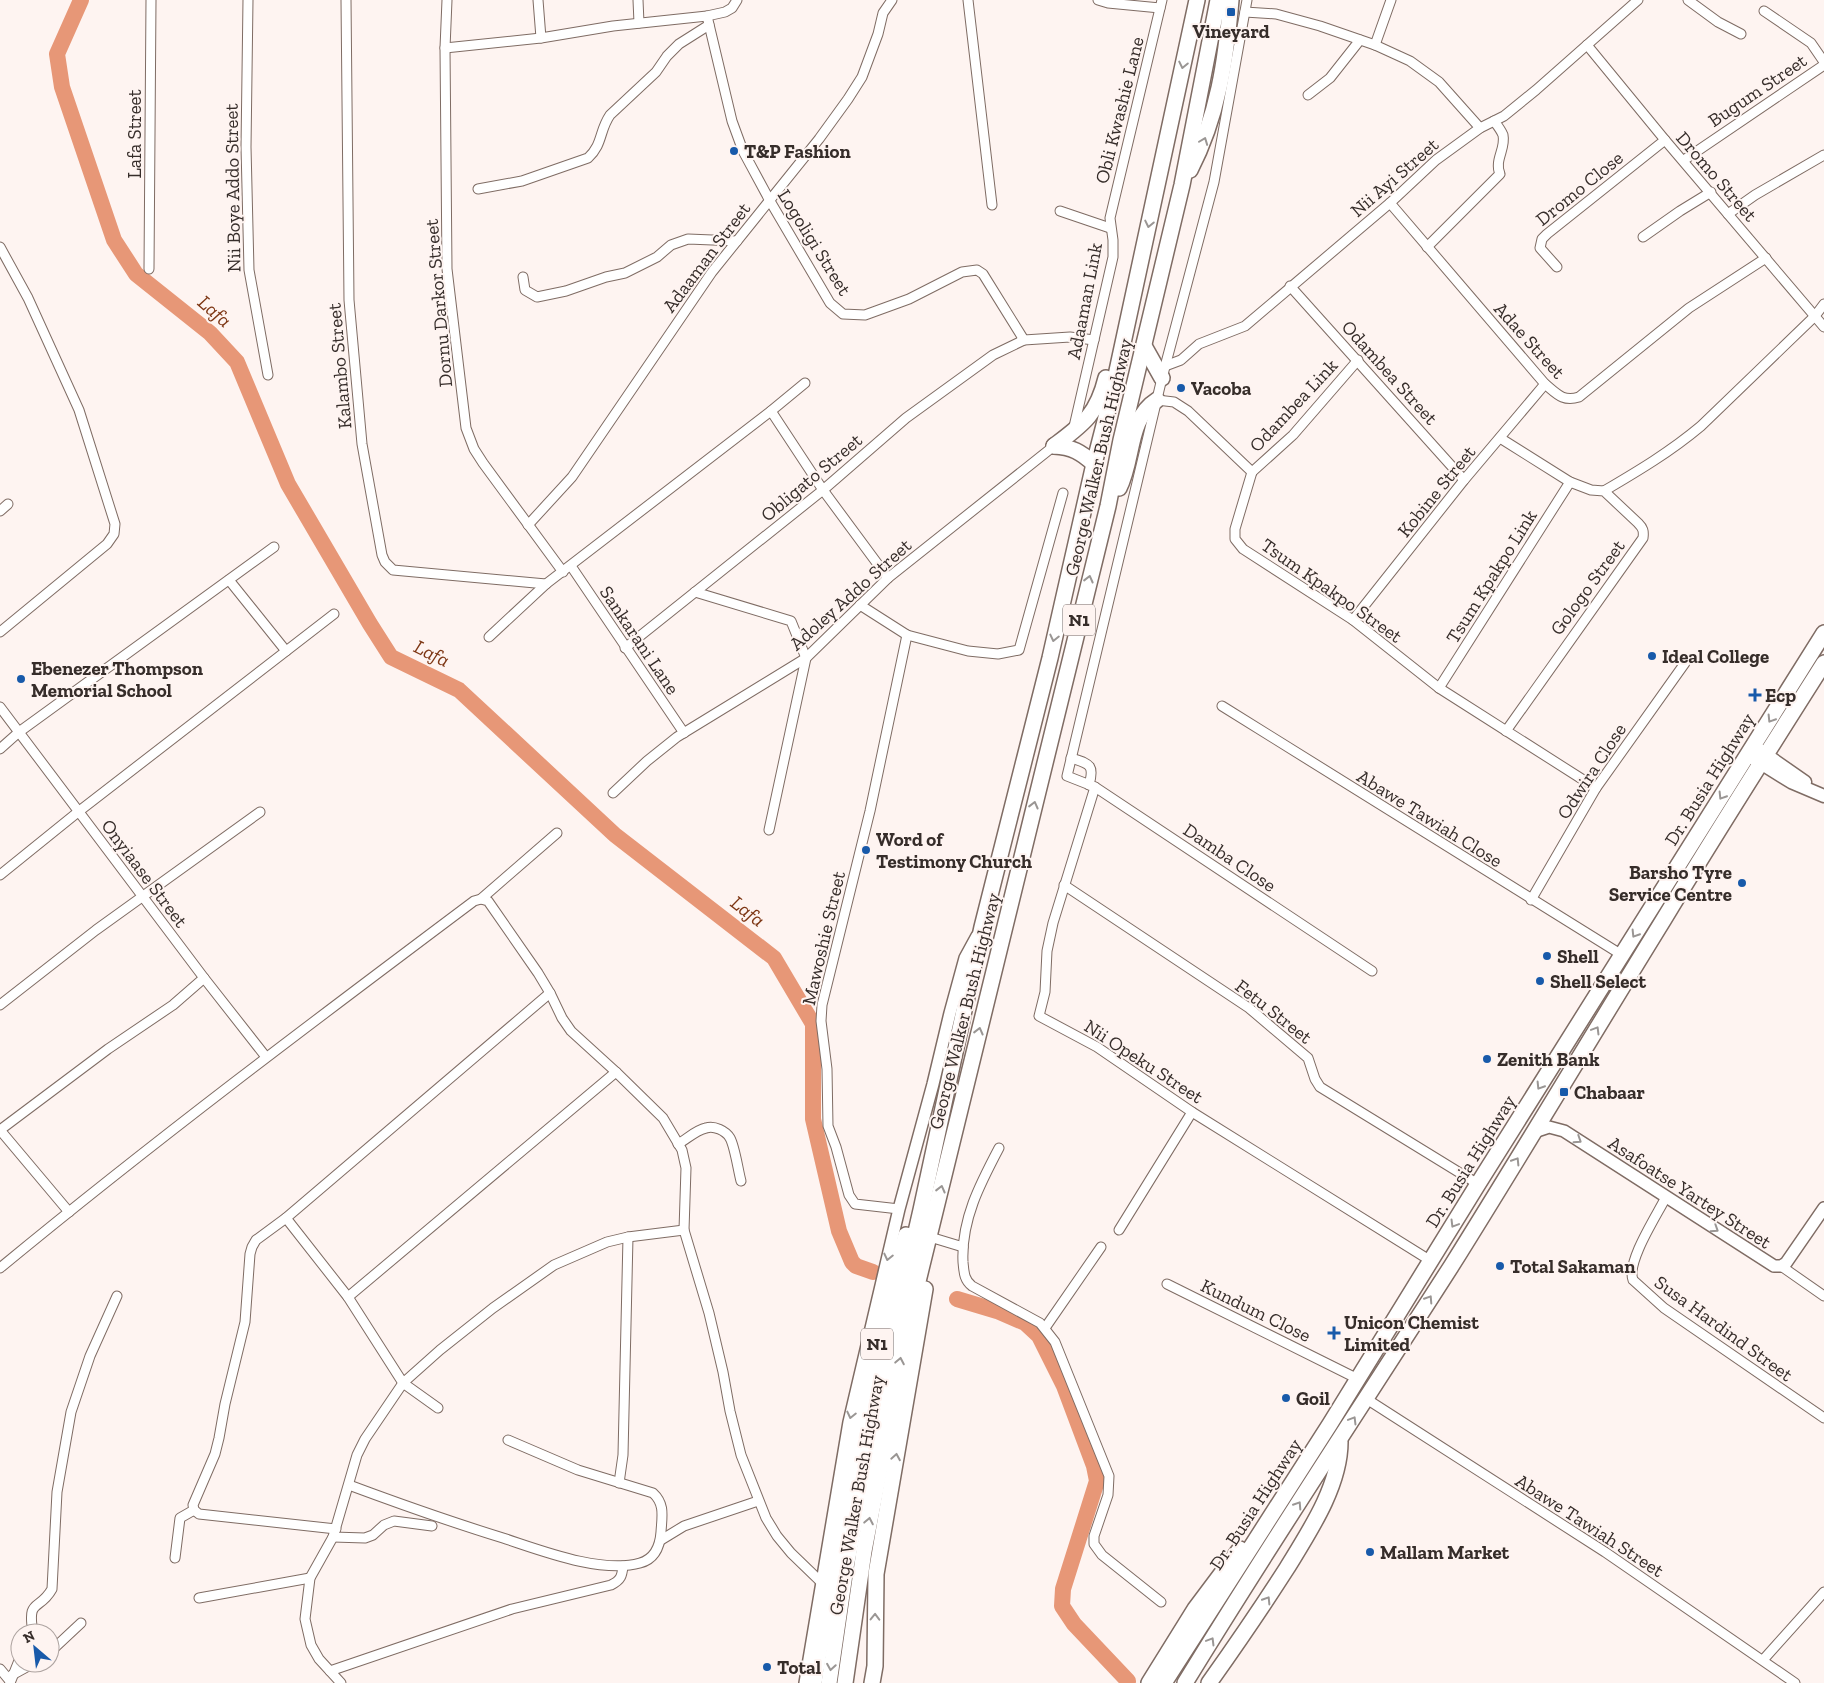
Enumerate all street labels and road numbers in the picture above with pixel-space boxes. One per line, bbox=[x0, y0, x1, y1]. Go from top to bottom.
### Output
street label: Obli Kwashie Lane bbox=[1090, 34, 1149, 186]
street label: Bugum Street bbox=[1704, 49, 1811, 132]
street label: Lafa Street bbox=[123, 89, 146, 179]
street label: Nii Boye Addo Street bbox=[220, 103, 245, 273]
street label: Dromo Street bbox=[1671, 127, 1762, 226]
street label: Nii Ayi Street bbox=[1346, 133, 1443, 222]
street label: Dromo Close bbox=[1531, 146, 1628, 231]
street label: Logoligi Street bbox=[773, 185, 856, 300]
street label: Adaaman Street bbox=[658, 198, 755, 317]
street label: Dornu Darkor Street bbox=[420, 218, 457, 388]
street label: Adaaman Link bbox=[1062, 241, 1107, 361]
street label: Adae Street bbox=[1489, 297, 1570, 383]
street label: Kalambo Street bbox=[323, 302, 356, 430]
street label: Odambea Street bbox=[1337, 315, 1443, 429]
street label: George Walker Bush Highway bbox=[1060, 336, 1137, 578]
street label: Odambea Link bbox=[1244, 354, 1342, 457]
street label: Obligato Street bbox=[756, 428, 867, 526]
street label: Kobine Street bbox=[1392, 441, 1480, 542]
street label: Tsum Kpakpo Link bbox=[1441, 505, 1542, 647]
street label: Tsum Kpakpo Street bbox=[1257, 533, 1407, 648]
street label: Adoley Addo Street bbox=[785, 534, 916, 655]
street label: Gologo Street bbox=[1545, 535, 1630, 639]
street label: Sankarani Lane bbox=[595, 582, 684, 699]
road number: N1 bbox=[1063, 604, 1095, 636]
street label: Dr. Busia Highway bbox=[1659, 709, 1760, 850]
street label: Odwira Close bbox=[1552, 719, 1631, 824]
street label: Abawe Tawiah Close bbox=[1353, 764, 1507, 872]
street label: Onyiaase Street bbox=[97, 815, 193, 932]
street label: Damba Close bbox=[1179, 818, 1280, 897]
street label: Mawoshie Street bbox=[797, 869, 850, 1007]
street label: George Walker Bush Highway bbox=[924, 890, 1005, 1132]
street label: Fetu Street bbox=[1231, 974, 1317, 1049]
street label: Nii Opeku Street bbox=[1080, 1015, 1207, 1108]
street label: Dr. Busia Highway bbox=[1420, 1091, 1521, 1232]
street label: Asafoatse Yartey Street bbox=[1604, 1131, 1775, 1254]
street label: Susa Hardind Street bbox=[1650, 1271, 1797, 1386]
street label: Kundum Close bbox=[1197, 1274, 1315, 1347]
road number: N1 bbox=[861, 1328, 893, 1360]
street label: George Walker Bush Highway bbox=[824, 1373, 889, 1617]
street label: Dr. Busia Highway bbox=[1204, 1434, 1307, 1574]
street label: Abawe Tawiah Street bbox=[1511, 1469, 1668, 1582]

